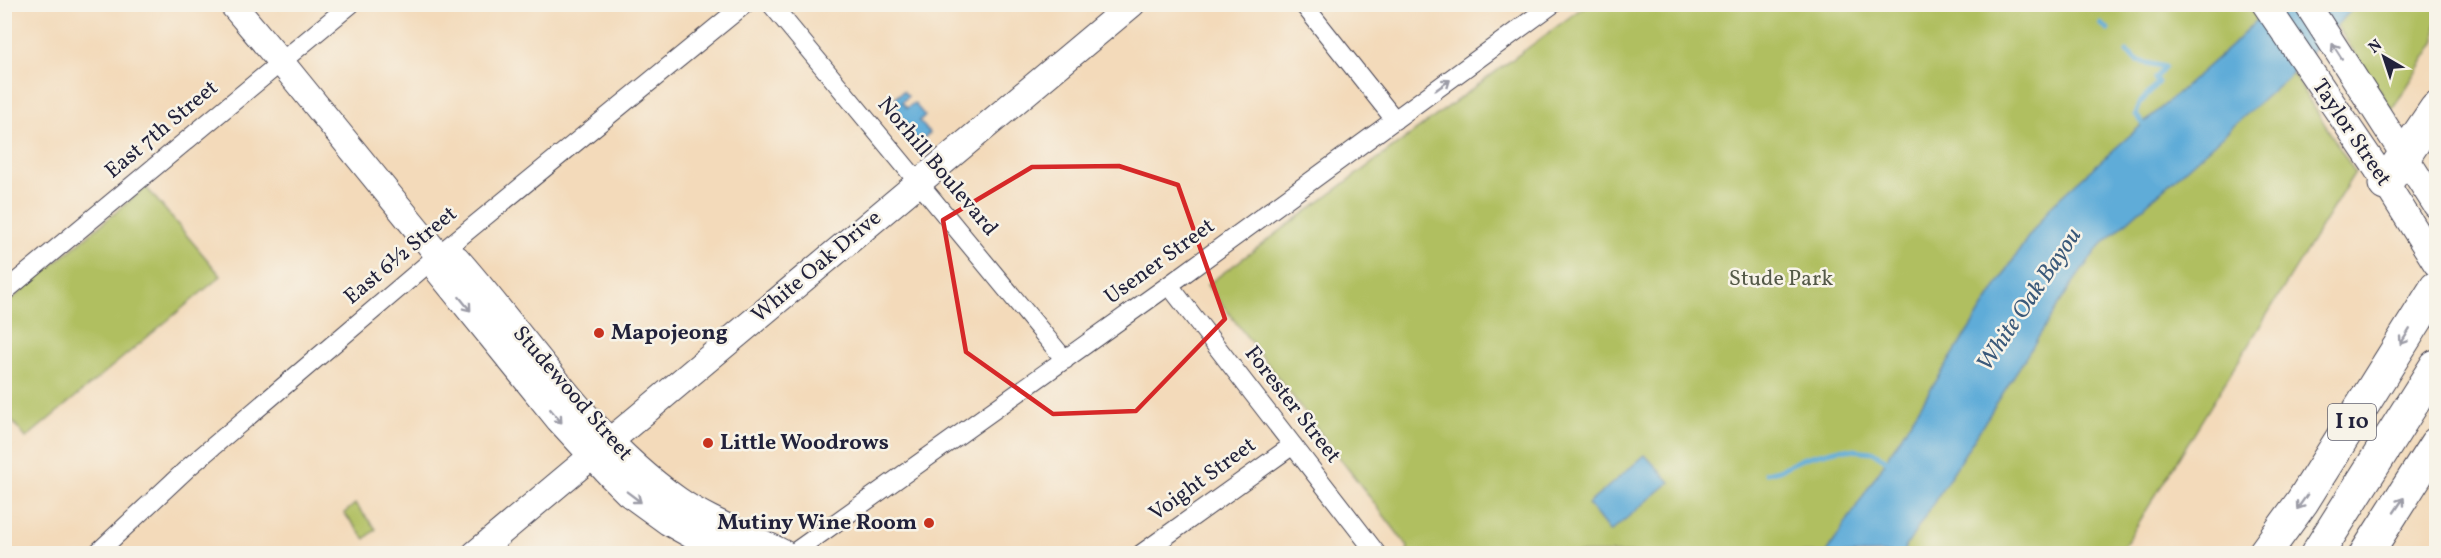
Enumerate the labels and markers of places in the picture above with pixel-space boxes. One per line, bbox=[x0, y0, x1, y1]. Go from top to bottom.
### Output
place label: Mapojeong bbox=[611, 318, 728, 349]
marker: Mapojeong bbox=[592, 326, 606, 340]
place label: Little Woodrows bbox=[720, 428, 889, 459]
marker: Little Woodrows bbox=[701, 436, 715, 450]
place label: Mutiny Wine Room bbox=[717, 508, 917, 539]
marker: Mutiny Wine Room bbox=[922, 516, 936, 530]

